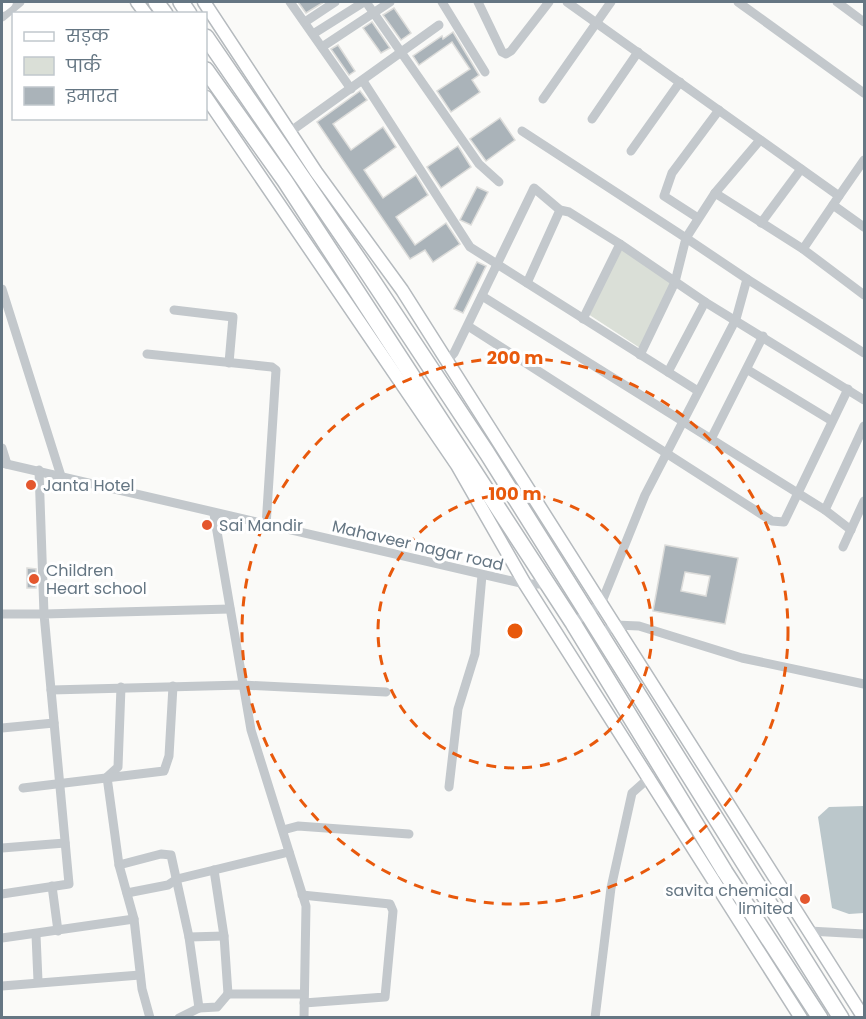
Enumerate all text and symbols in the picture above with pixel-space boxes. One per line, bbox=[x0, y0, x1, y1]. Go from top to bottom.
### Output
legend bbox=[12, 12, 207, 120]
text: सड़क bbox=[65, 23, 110, 48]
text: पार्क bbox=[65, 53, 102, 78]
text: इमारत bbox=[65, 83, 119, 108]
text: 200 m bbox=[487, 345, 543, 370]
place label: Janta Hotel bbox=[43, 474, 134, 497]
marker: Janta Hotel bbox=[24, 478, 38, 492]
text: 100 m bbox=[488, 481, 542, 506]
place label: Sai Mandir bbox=[219, 514, 303, 537]
street label: Mahaveer nagar road bbox=[330, 515, 506, 576]
marker: Sai Mandir bbox=[200, 518, 214, 532]
place label: Children Heart school bbox=[46, 559, 147, 600]
marker: Children Heart school bbox=[27, 572, 41, 586]
centre of rings bbox=[505, 621, 525, 641]
place label: savita chemical limited bbox=[665, 879, 793, 920]
marker: savita chemical limited bbox=[798, 892, 812, 906]

